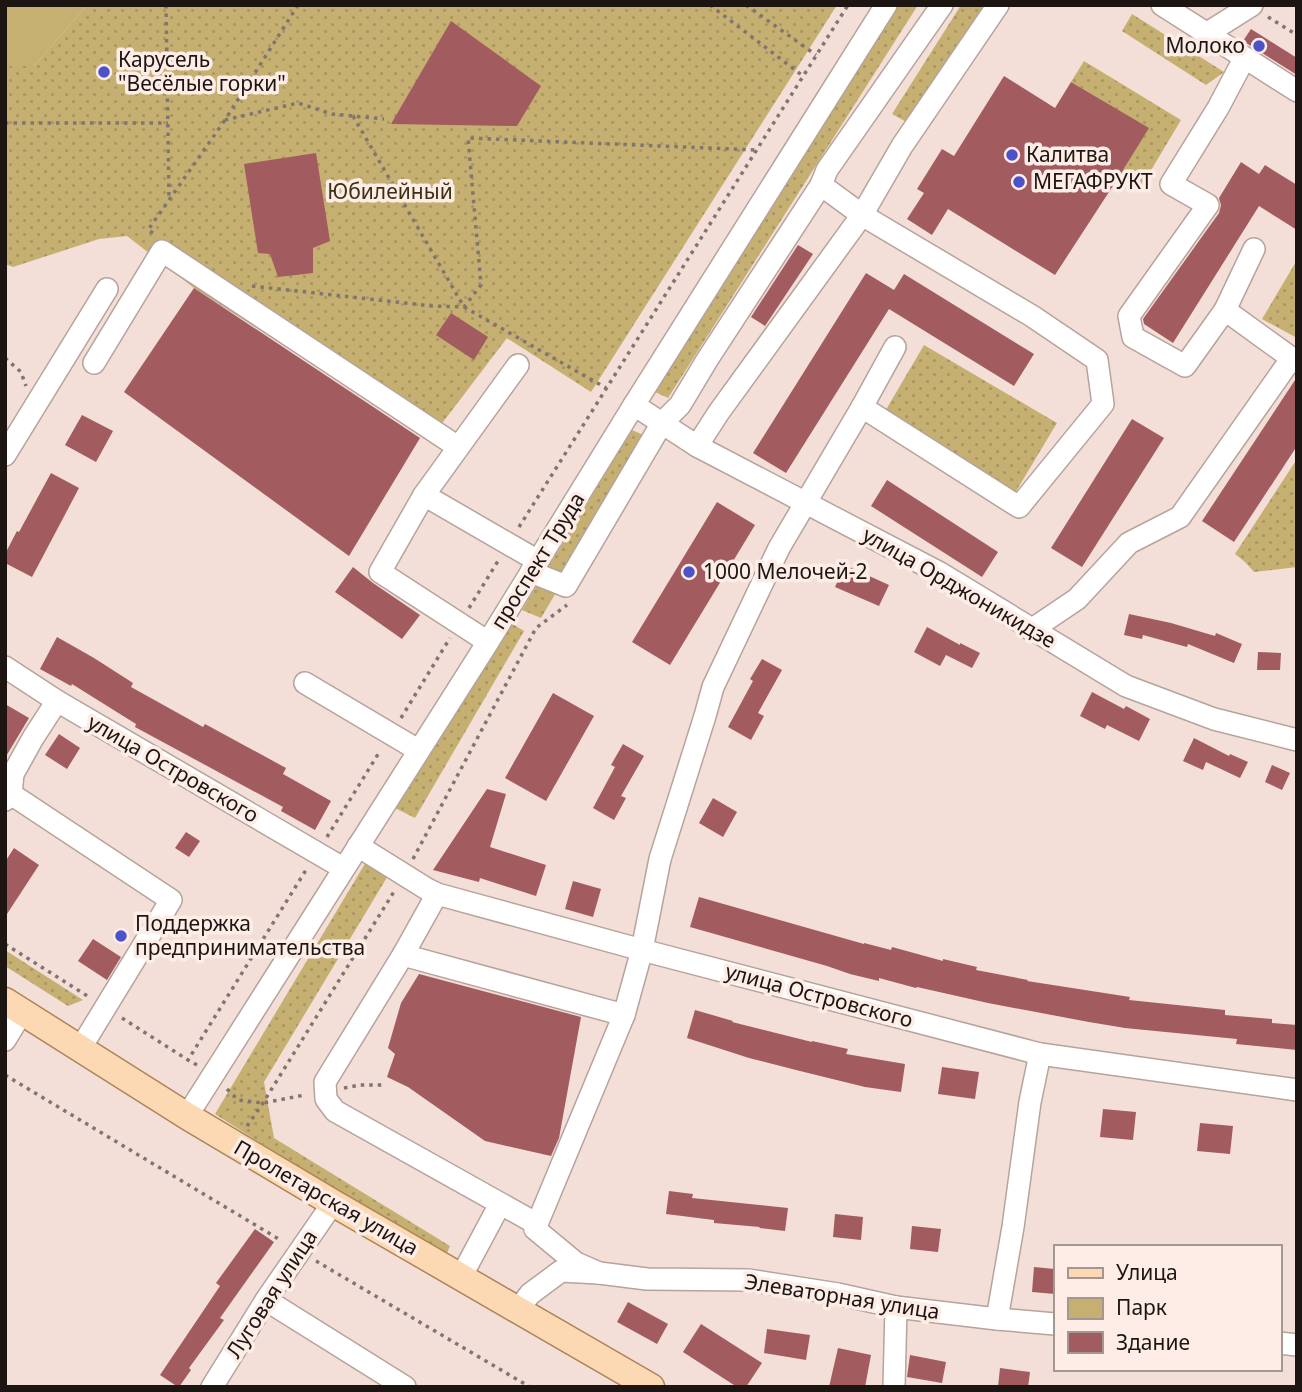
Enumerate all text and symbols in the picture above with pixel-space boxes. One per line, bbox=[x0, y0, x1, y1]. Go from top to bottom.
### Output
place label: Молоко bbox=[1165, 31, 1245, 59]
marker: Молоко bbox=[1251, 38, 1267, 54]
place label: Карусель "Весёлые горки" bbox=[118, 45, 286, 97]
marker: Карусель "Весёлые горки" bbox=[96, 64, 112, 80]
place label: Калитва bbox=[1026, 140, 1109, 168]
marker: Калитва bbox=[1004, 147, 1020, 163]
place label: МЕГАФРУКТ bbox=[1033, 167, 1153, 195]
marker: МЕГАФРУКТ bbox=[1011, 174, 1027, 190]
park label: Юбилейный bbox=[327, 177, 453, 205]
street label: проспект Труда bbox=[484, 487, 590, 634]
street label: улица Орджоникидзе bbox=[858, 520, 1061, 654]
place label: 1000 Мелочей-2 bbox=[703, 557, 867, 585]
marker: 1000 Мелочей-2 bbox=[681, 564, 697, 580]
street label: улица Островского bbox=[83, 708, 264, 829]
place label: Поддержка предпринимательства bbox=[135, 909, 365, 961]
marker: Поддержка предпринимательства bbox=[113, 928, 129, 944]
street label: улица Островского bbox=[722, 957, 916, 1034]
street label: Пролетарская улица bbox=[229, 1133, 424, 1261]
street label: Луговая улица bbox=[219, 1224, 323, 1363]
legend bbox=[1054, 1245, 1281, 1371]
text: Улица bbox=[1116, 1258, 1178, 1286]
street label: Элеваторная улица bbox=[743, 1267, 942, 1325]
text: Парк bbox=[1116, 1293, 1167, 1321]
text: Здание bbox=[1116, 1328, 1190, 1356]

